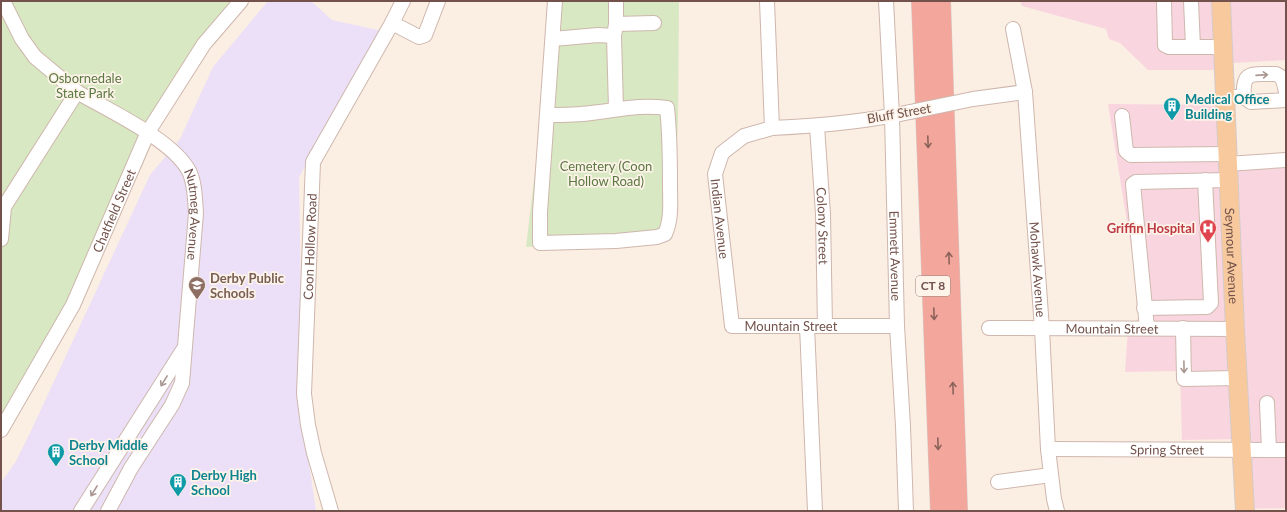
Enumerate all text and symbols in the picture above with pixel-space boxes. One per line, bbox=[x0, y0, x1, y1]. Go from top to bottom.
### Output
park label: Osbornedale State Park bbox=[48, 70, 122, 101]
one-way arrow bbox=[1255, 71, 1268, 78]
place label: Medical Office Building bbox=[1185, 91, 1270, 122]
building icon: Medical Office Building bbox=[1162, 96, 1182, 121]
street label: Bluff Street bbox=[866, 99, 933, 126]
one-way arrow bbox=[924, 135, 932, 148]
park label: Cemetery (Coon Hollow Road) bbox=[560, 158, 652, 189]
street label: Chatfield Street bbox=[89, 166, 139, 255]
street label: Nutmeg Avenue bbox=[181, 166, 204, 261]
street label: Indian Avenue bbox=[708, 177, 732, 260]
street label: Colony Street bbox=[813, 187, 832, 265]
street label: Coon Hollow Road bbox=[300, 193, 320, 300]
street label: Seymour Avenue bbox=[1222, 207, 1242, 304]
street label: Emmett Avenue bbox=[886, 210, 904, 301]
hospital icon: Griffin Hospital bbox=[1198, 218, 1218, 243]
place label: Griffin Hospital bbox=[1107, 220, 1195, 236]
street label: Mohawk Avenue bbox=[1026, 221, 1049, 318]
one-way arrow bbox=[945, 252, 952, 265]
place label: Derby Public Schools bbox=[210, 270, 285, 301]
school or university icon: Derby Public Schools bbox=[187, 275, 207, 300]
road number: CT 8 bbox=[916, 276, 950, 296]
one-way arrow bbox=[930, 307, 938, 320]
street label: Mountain Street bbox=[744, 318, 838, 334]
street label: Mountain Street bbox=[1066, 320, 1159, 337]
one-way arrow bbox=[1180, 360, 1188, 373]
one-way arrow bbox=[159, 375, 167, 387]
one-way arrow bbox=[949, 382, 957, 395]
place label: Derby Middle School bbox=[69, 437, 148, 468]
one-way arrow bbox=[935, 437, 942, 450]
street label: Spring Street bbox=[1130, 441, 1204, 458]
building icon: Derby Middle School bbox=[46, 442, 66, 467]
place label: Derby High School bbox=[191, 467, 257, 498]
building icon: Derby High School bbox=[168, 472, 188, 497]
one-way arrow bbox=[90, 485, 98, 496]

